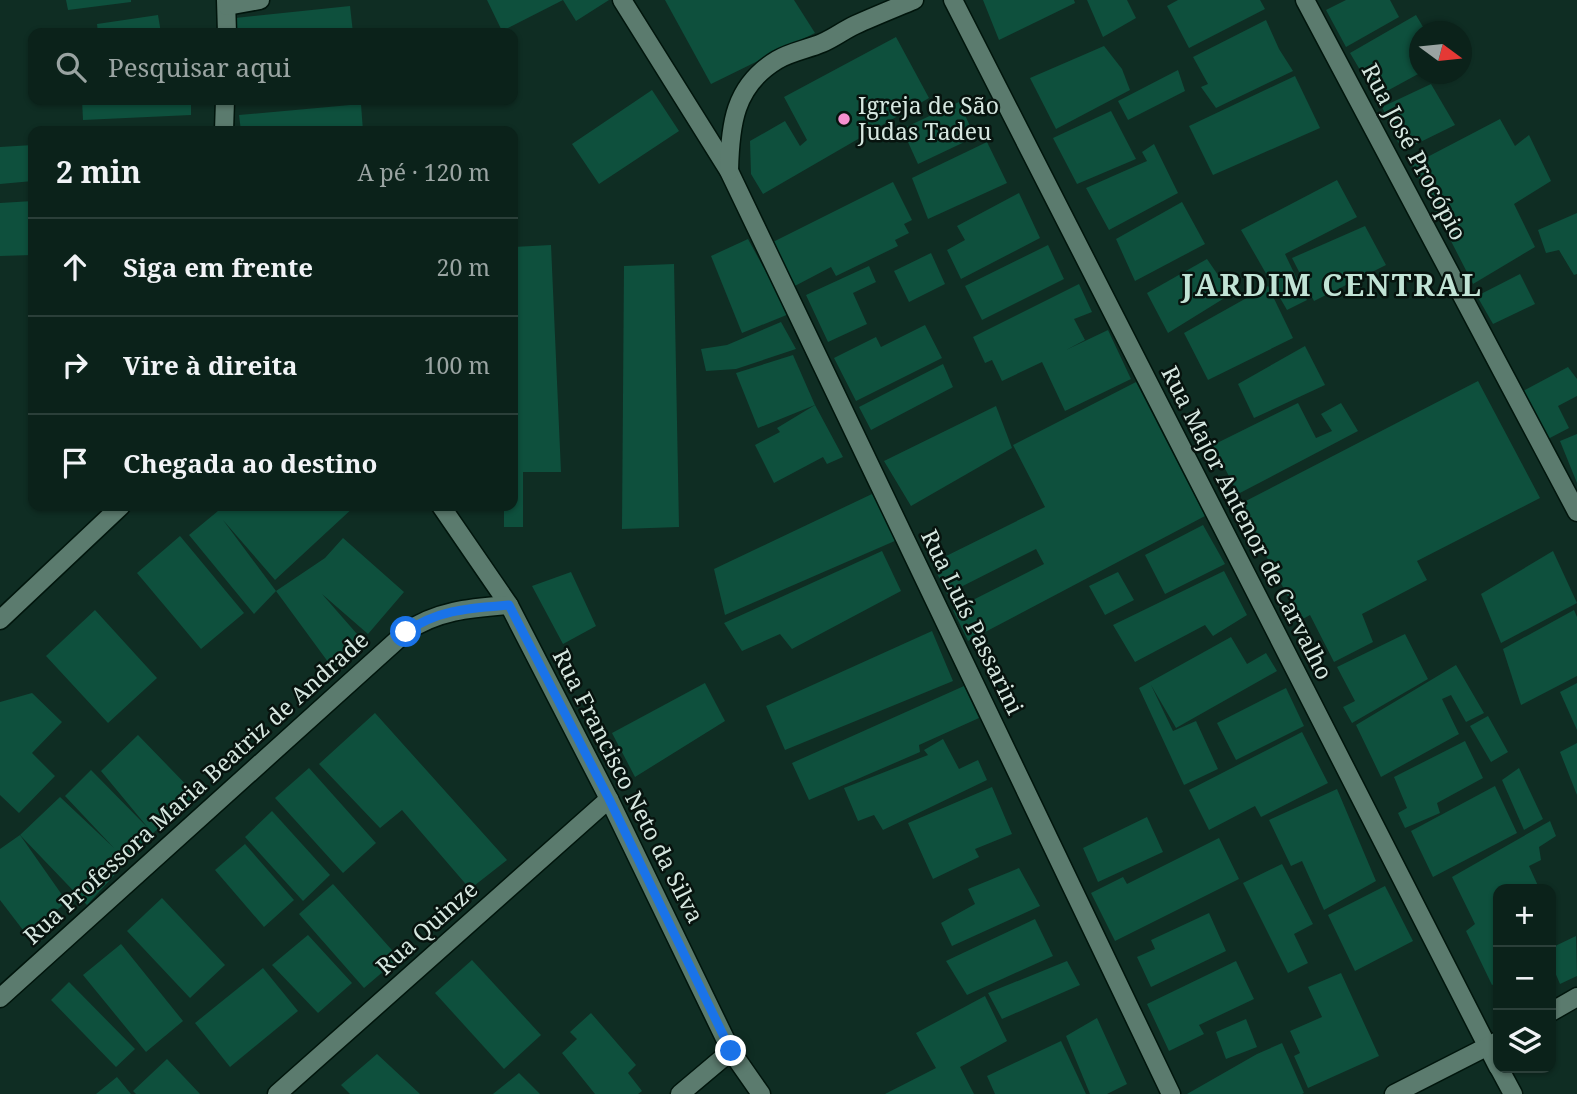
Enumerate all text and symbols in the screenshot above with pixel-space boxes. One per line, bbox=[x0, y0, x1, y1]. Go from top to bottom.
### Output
north arrow bbox=[1409, 21, 1472, 84]
search box bbox=[28, 28, 518, 105]
icon: search bbox=[52, 48, 90, 86]
text: Pesquisar aqui bbox=[108, 49, 291, 85]
street label: Rua José Procópio bbox=[1355, 57, 1475, 246]
place label: Igreja de São Judas Tadeu bbox=[857, 89, 999, 147]
marker: Igreja de São Judas Tadeu bbox=[836, 111, 852, 127]
text: 2 min bbox=[56, 151, 141, 192]
text: A pé · 120 m bbox=[357, 156, 490, 188]
icon: ahead bbox=[56, 248, 94, 286]
text: Siga em frente bbox=[123, 249, 313, 285]
text: 20 m bbox=[437, 251, 490, 283]
district label: JARDIM CENTRAL bbox=[1180, 264, 1483, 305]
icon: right bbox=[56, 346, 94, 384]
text: Vire à direita bbox=[123, 347, 298, 383]
text: 100 m bbox=[424, 349, 490, 381]
street label: Rua Major Antenor de Carvalho bbox=[1155, 360, 1341, 685]
icon: arrive bbox=[56, 444, 94, 482]
text: Chegada ao destino bbox=[123, 445, 378, 481]
street label: Rua Luís Passarini bbox=[914, 524, 1032, 720]
route start bbox=[390, 616, 421, 647]
street label: Rua Professora Maria Beatriz de Andrade bbox=[16, 623, 375, 951]
street label: Rua Francisco Neto da Silva bbox=[546, 643, 712, 928]
street label: Rua Quinze bbox=[369, 873, 484, 981]
map controls bbox=[1493, 884, 1556, 1073]
button: + bbox=[1493, 884, 1556, 947]
button: − bbox=[1493, 947, 1556, 1010]
button: layers bbox=[1493, 1010, 1556, 1073]
route end bbox=[715, 1035, 746, 1066]

